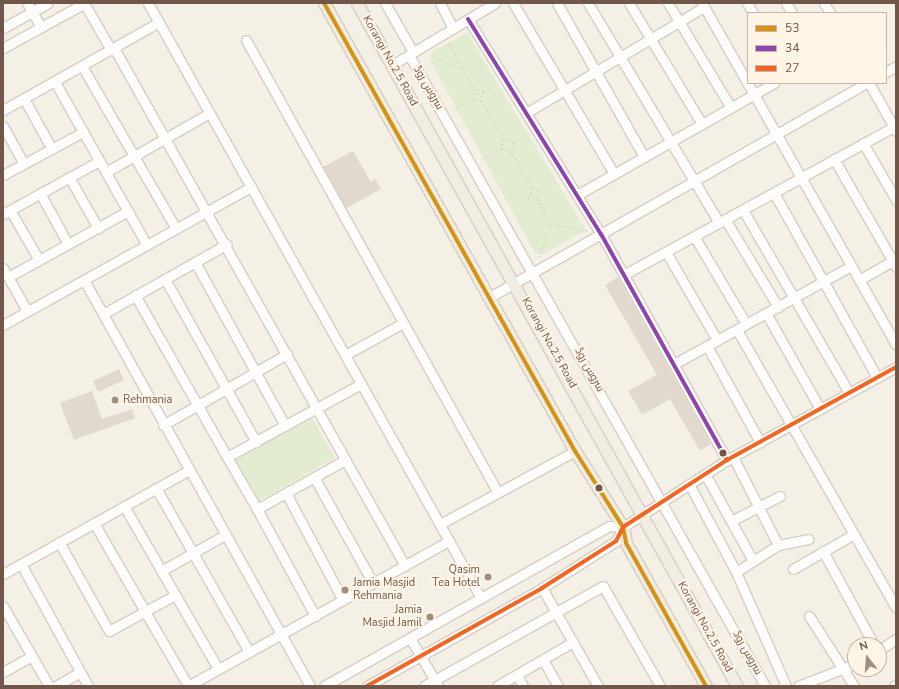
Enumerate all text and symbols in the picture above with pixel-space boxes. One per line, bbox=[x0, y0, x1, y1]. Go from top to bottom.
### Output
legend bbox=[747, 12, 887, 84]
street label: Korangi No.2.5 Road bbox=[360, 13, 420, 109]
text: 53 bbox=[785, 20, 799, 36]
text: 34 bbox=[785, 40, 799, 56]
text: 27 bbox=[785, 60, 799, 76]
street label: سروس روڈ bbox=[410, 64, 446, 112]
street label: Korangi No.2.5 Road bbox=[519, 295, 579, 391]
street label: سروس روڈ bbox=[571, 346, 607, 394]
place label: Rehmania bbox=[123, 393, 172, 407]
marker: Rehmania bbox=[110, 395, 120, 405]
unlabelled marker bbox=[718, 448, 728, 458]
unlabelled marker bbox=[594, 483, 604, 493]
place label: Qasim Tea Hotel bbox=[432, 564, 480, 590]
marker: Qasim Tea Hotel bbox=[483, 572, 493, 582]
place label: Jamia Masjid Rehmania bbox=[353, 577, 415, 603]
street label: Korangi No.2.5 Road bbox=[675, 579, 735, 675]
marker: Jamia Masjid Rehmania bbox=[340, 585, 350, 595]
place label: Jamia Masjid Jamil bbox=[362, 604, 422, 630]
marker: Jamia Masjid Jamil bbox=[425, 612, 435, 622]
street label: سروس روڈ bbox=[729, 629, 765, 677]
north arrow bbox=[847, 637, 887, 677]
text: N bbox=[858, 638, 870, 654]

